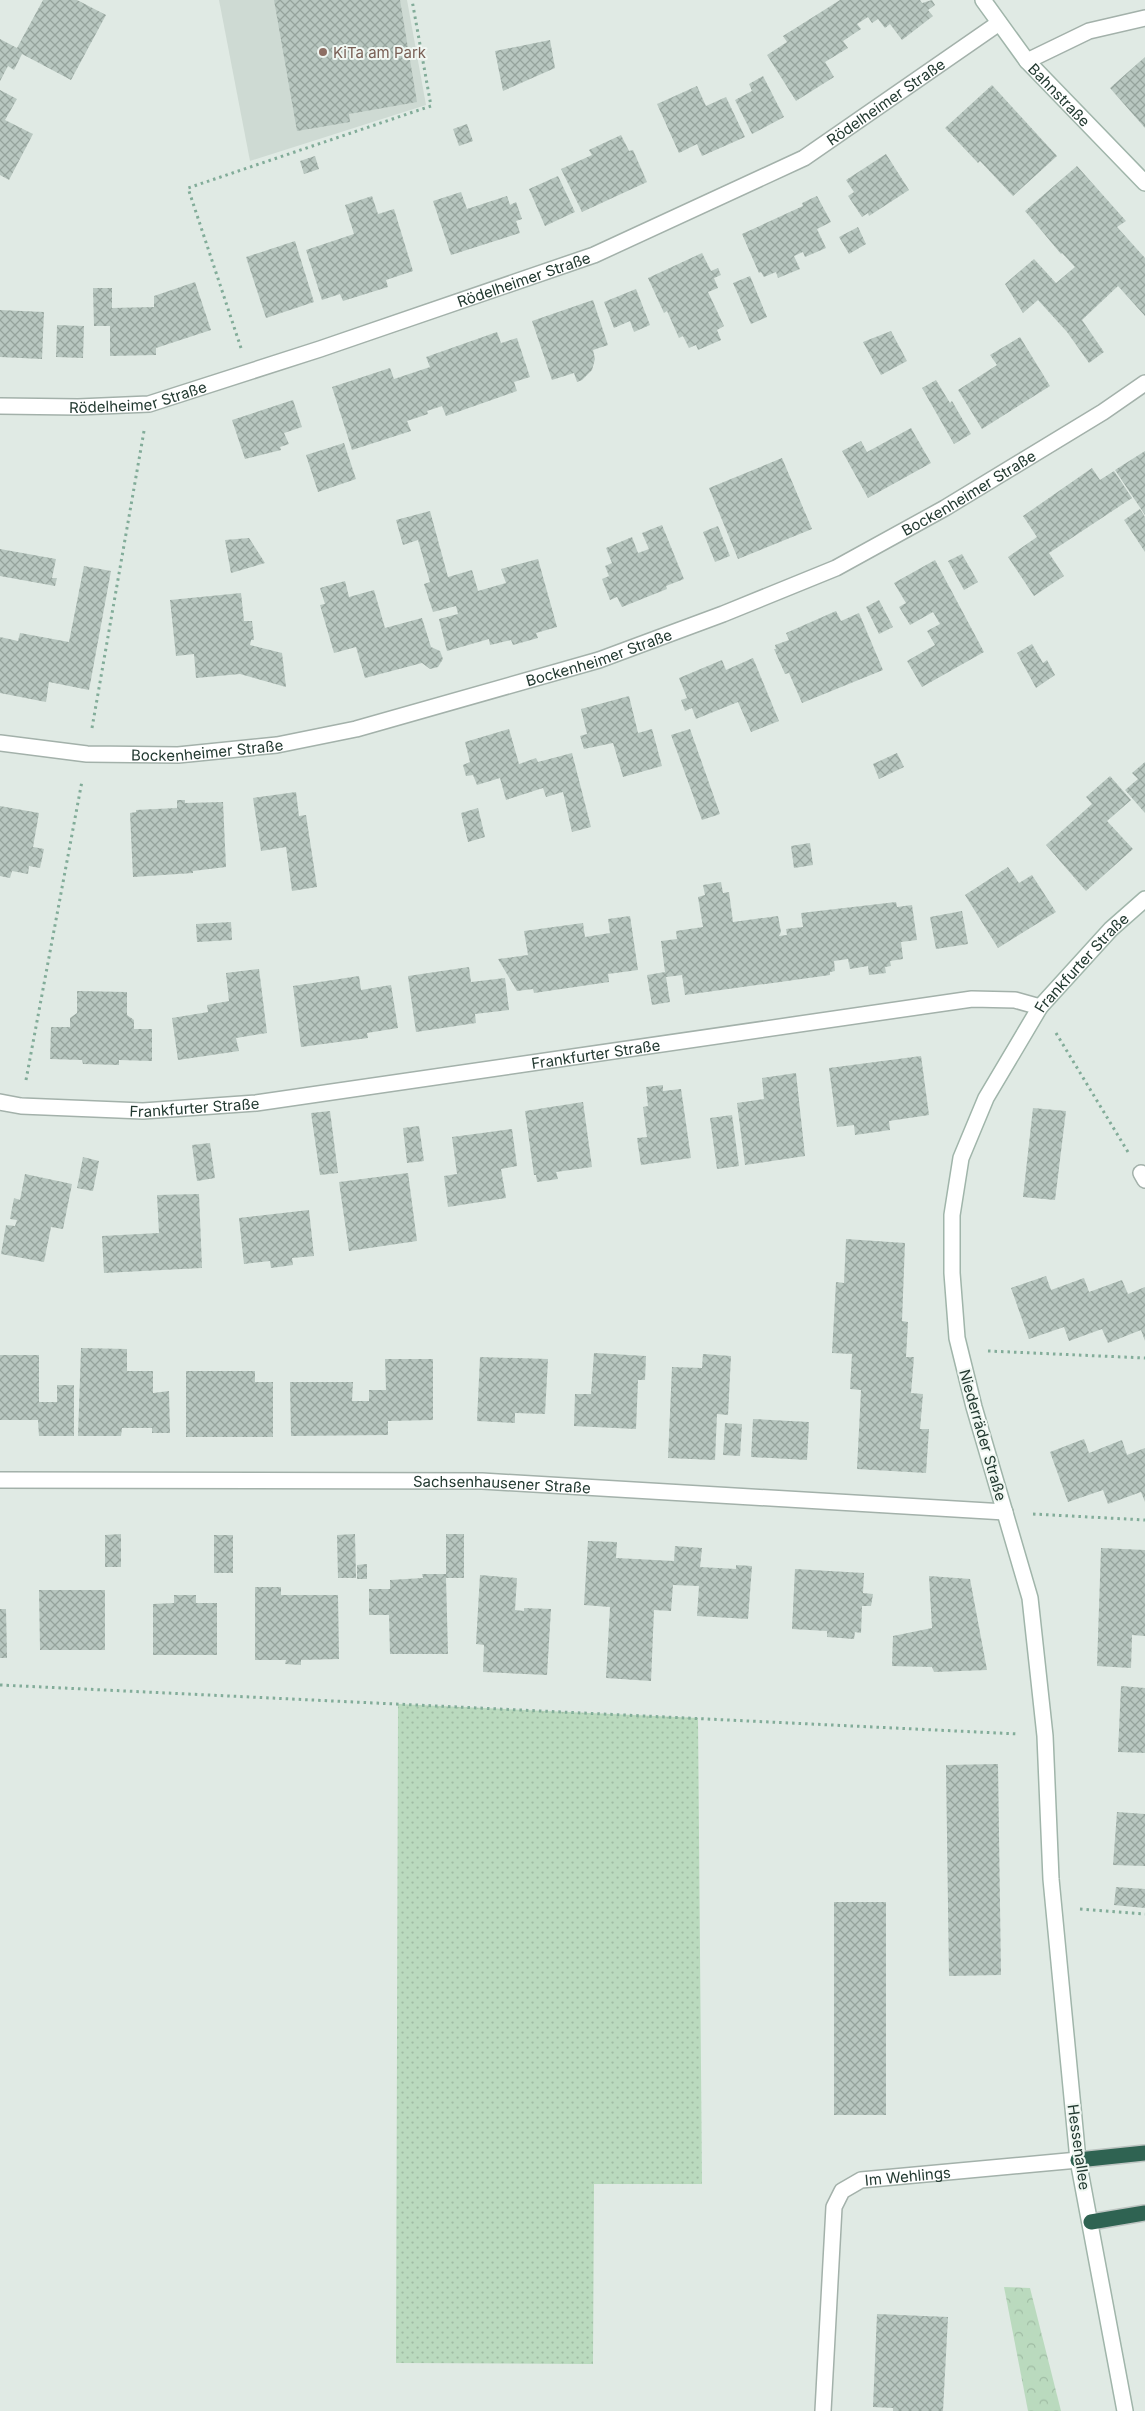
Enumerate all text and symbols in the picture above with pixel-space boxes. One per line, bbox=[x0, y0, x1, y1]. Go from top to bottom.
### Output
place label: KiTa am Park bbox=[333, 43, 427, 62]
marker: KiTa am Park bbox=[317, 46, 329, 58]
street label: Rödelheimer Straße bbox=[823, 54, 948, 149]
street label: Bahnstraße bbox=[1025, 59, 1094, 130]
street label: Rödelheimer Straße bbox=[455, 247, 593, 311]
street label: Rödelheimer Straße bbox=[69, 377, 209, 417]
street label: Bockenheimer Straße bbox=[898, 446, 1039, 540]
street label: Bockenheimer Straße bbox=[524, 624, 674, 690]
street label: Bockenheimer Straße bbox=[131, 734, 285, 765]
street label: Frankfurter Straße bbox=[1030, 909, 1132, 1016]
street label: Frankfurter Straße bbox=[530, 1035, 661, 1072]
street label: Frankfurter Straße bbox=[129, 1093, 260, 1121]
street label: Niederräder Straße bbox=[955, 1367, 1011, 1503]
street label: Sachsenhausener Straße bbox=[413, 1471, 591, 1497]
street label: Hessenallee bbox=[1064, 2103, 1094, 2191]
street label: Im Wehlings bbox=[864, 2162, 952, 2189]

